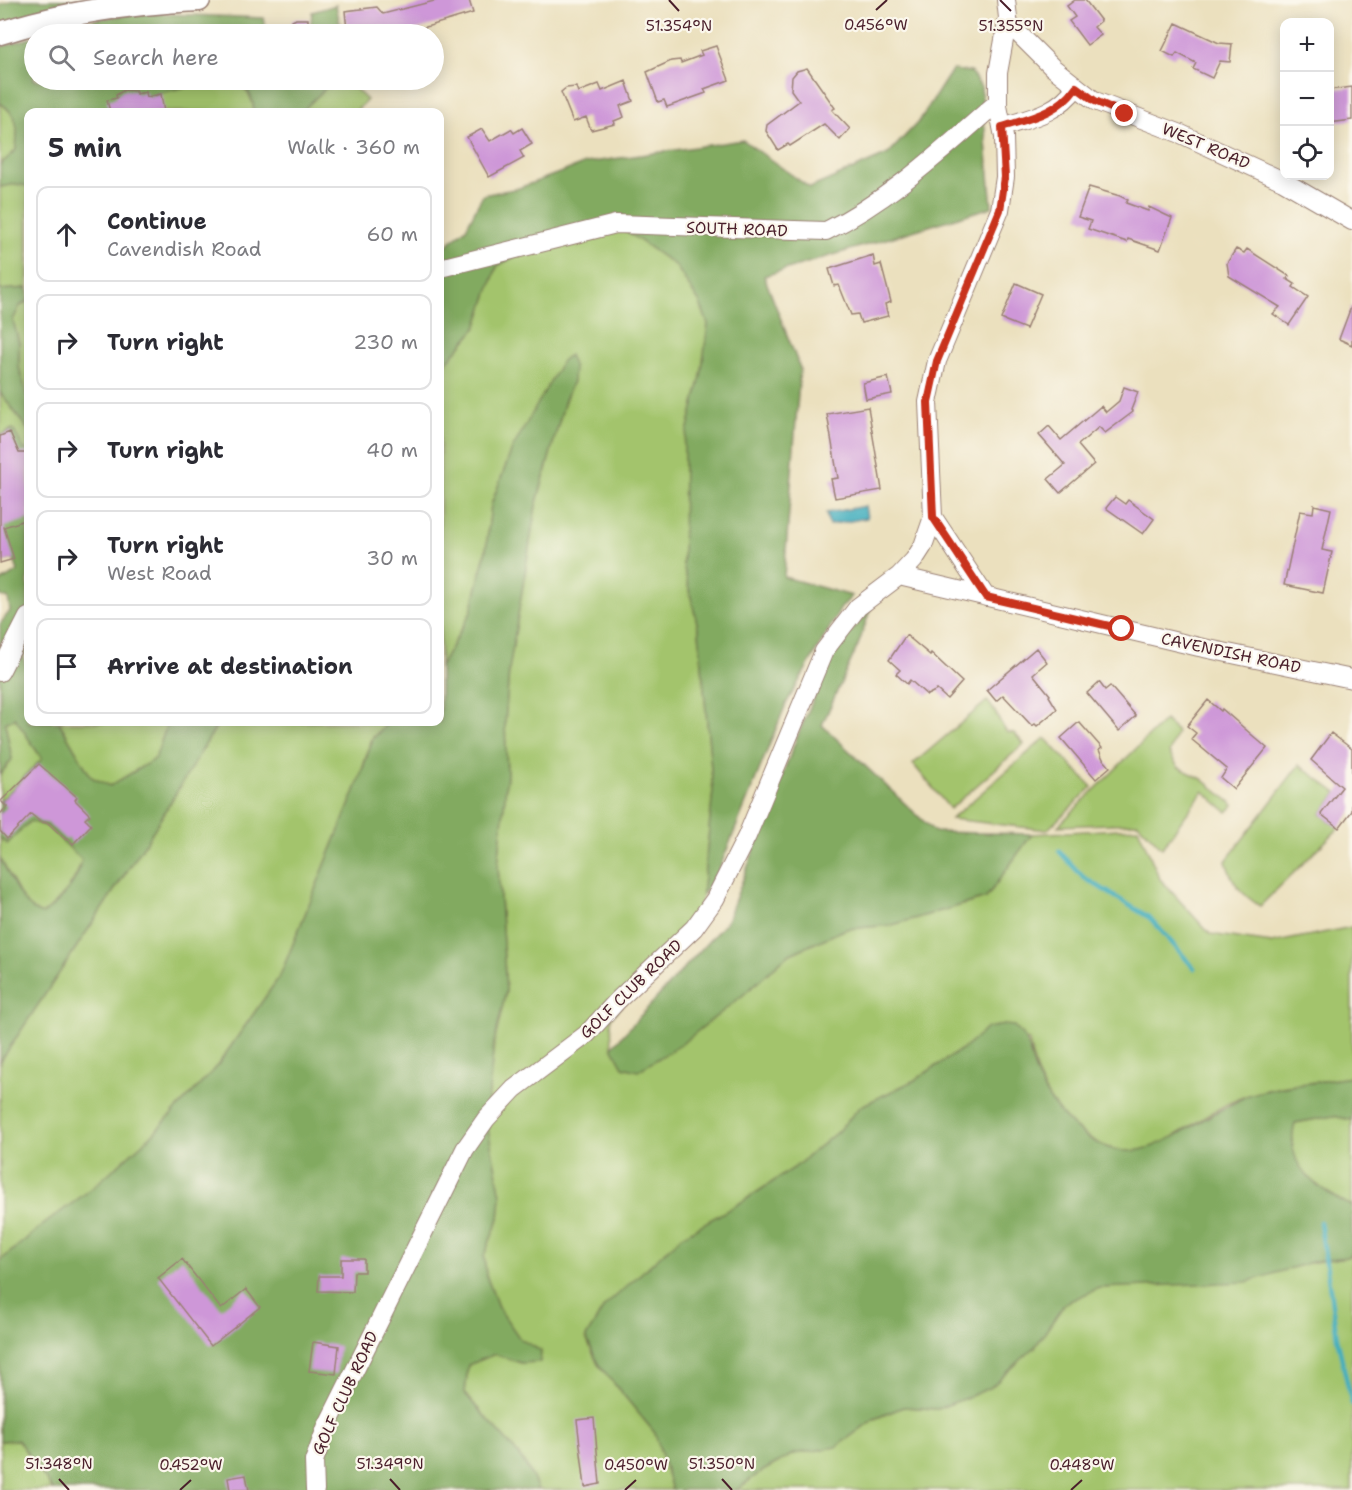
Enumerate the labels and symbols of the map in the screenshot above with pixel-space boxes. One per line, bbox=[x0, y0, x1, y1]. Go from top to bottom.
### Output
text: 0.456°W bbox=[844, 15, 908, 35]
text: 51.354°N bbox=[646, 16, 712, 36]
text: 51.355°N bbox=[979, 16, 1043, 36]
route end bbox=[1111, 100, 1137, 126]
street label: WEST ROAD bbox=[1159, 118, 1253, 174]
street label: SOUTH ROAD bbox=[686, 217, 788, 241]
route start bbox=[1108, 615, 1134, 641]
street label: CAVENDISH ROAD bbox=[1159, 628, 1303, 678]
street label: GOLF CLUB ROAD bbox=[575, 935, 687, 1043]
street label: GOLF CLUB ROAD bbox=[307, 1328, 383, 1458]
text: 51.348°N bbox=[25, 1454, 93, 1474]
text: 51.349°N bbox=[356, 1454, 424, 1474]
text: 51.350°N bbox=[689, 1454, 755, 1474]
text: 0.452°W bbox=[159, 1455, 223, 1475]
text: 0.450°W bbox=[604, 1455, 668, 1475]
text: 0.448°W bbox=[1049, 1455, 1115, 1475]

